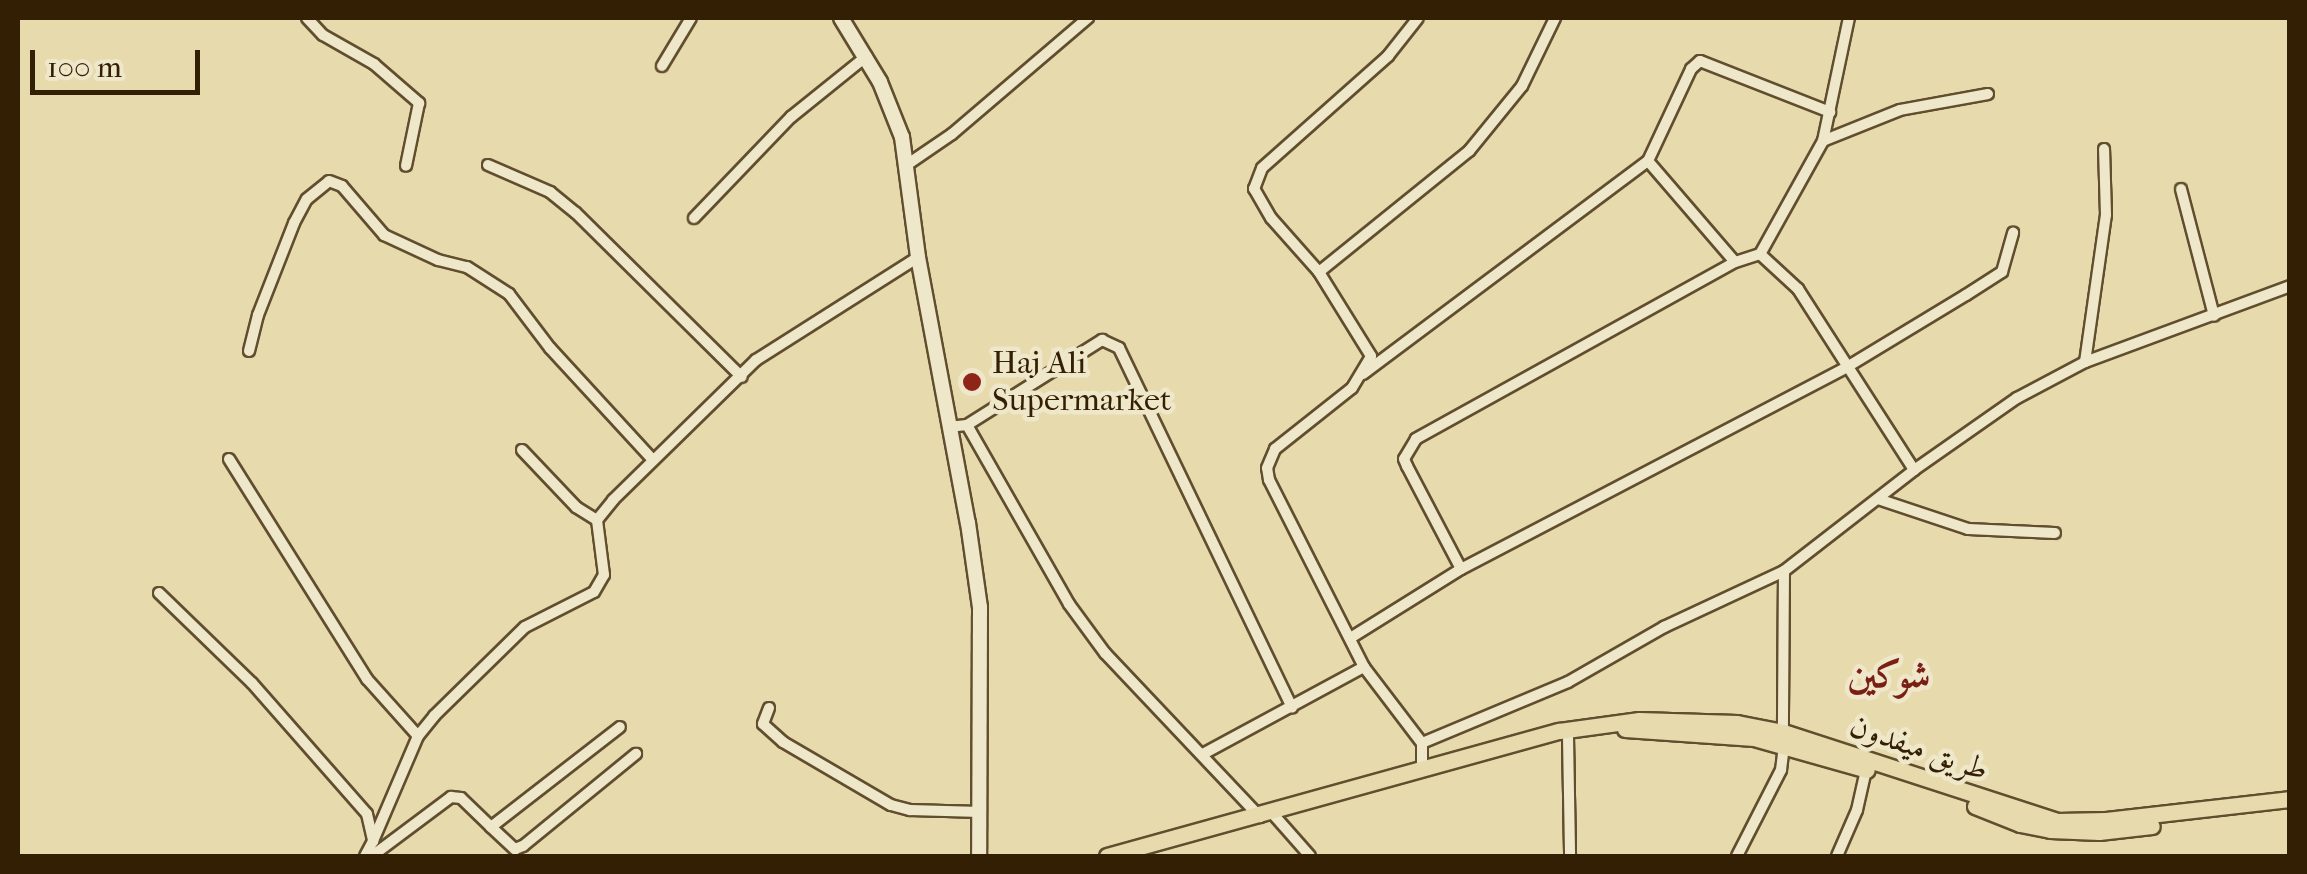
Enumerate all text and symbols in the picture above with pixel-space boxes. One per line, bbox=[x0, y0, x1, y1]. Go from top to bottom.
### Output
scale bar bbox=[35, 30, 205, 92]
text: 100 m bbox=[47, 50, 122, 85]
place label: Haj Ali Supermarket bbox=[992, 345, 1171, 420]
marker: Haj Ali Supermarket bbox=[961, 371, 983, 393]
district label: شوكين bbox=[1847, 652, 1931, 698]
street label: طريق ميفدون bbox=[1845, 706, 1993, 790]

